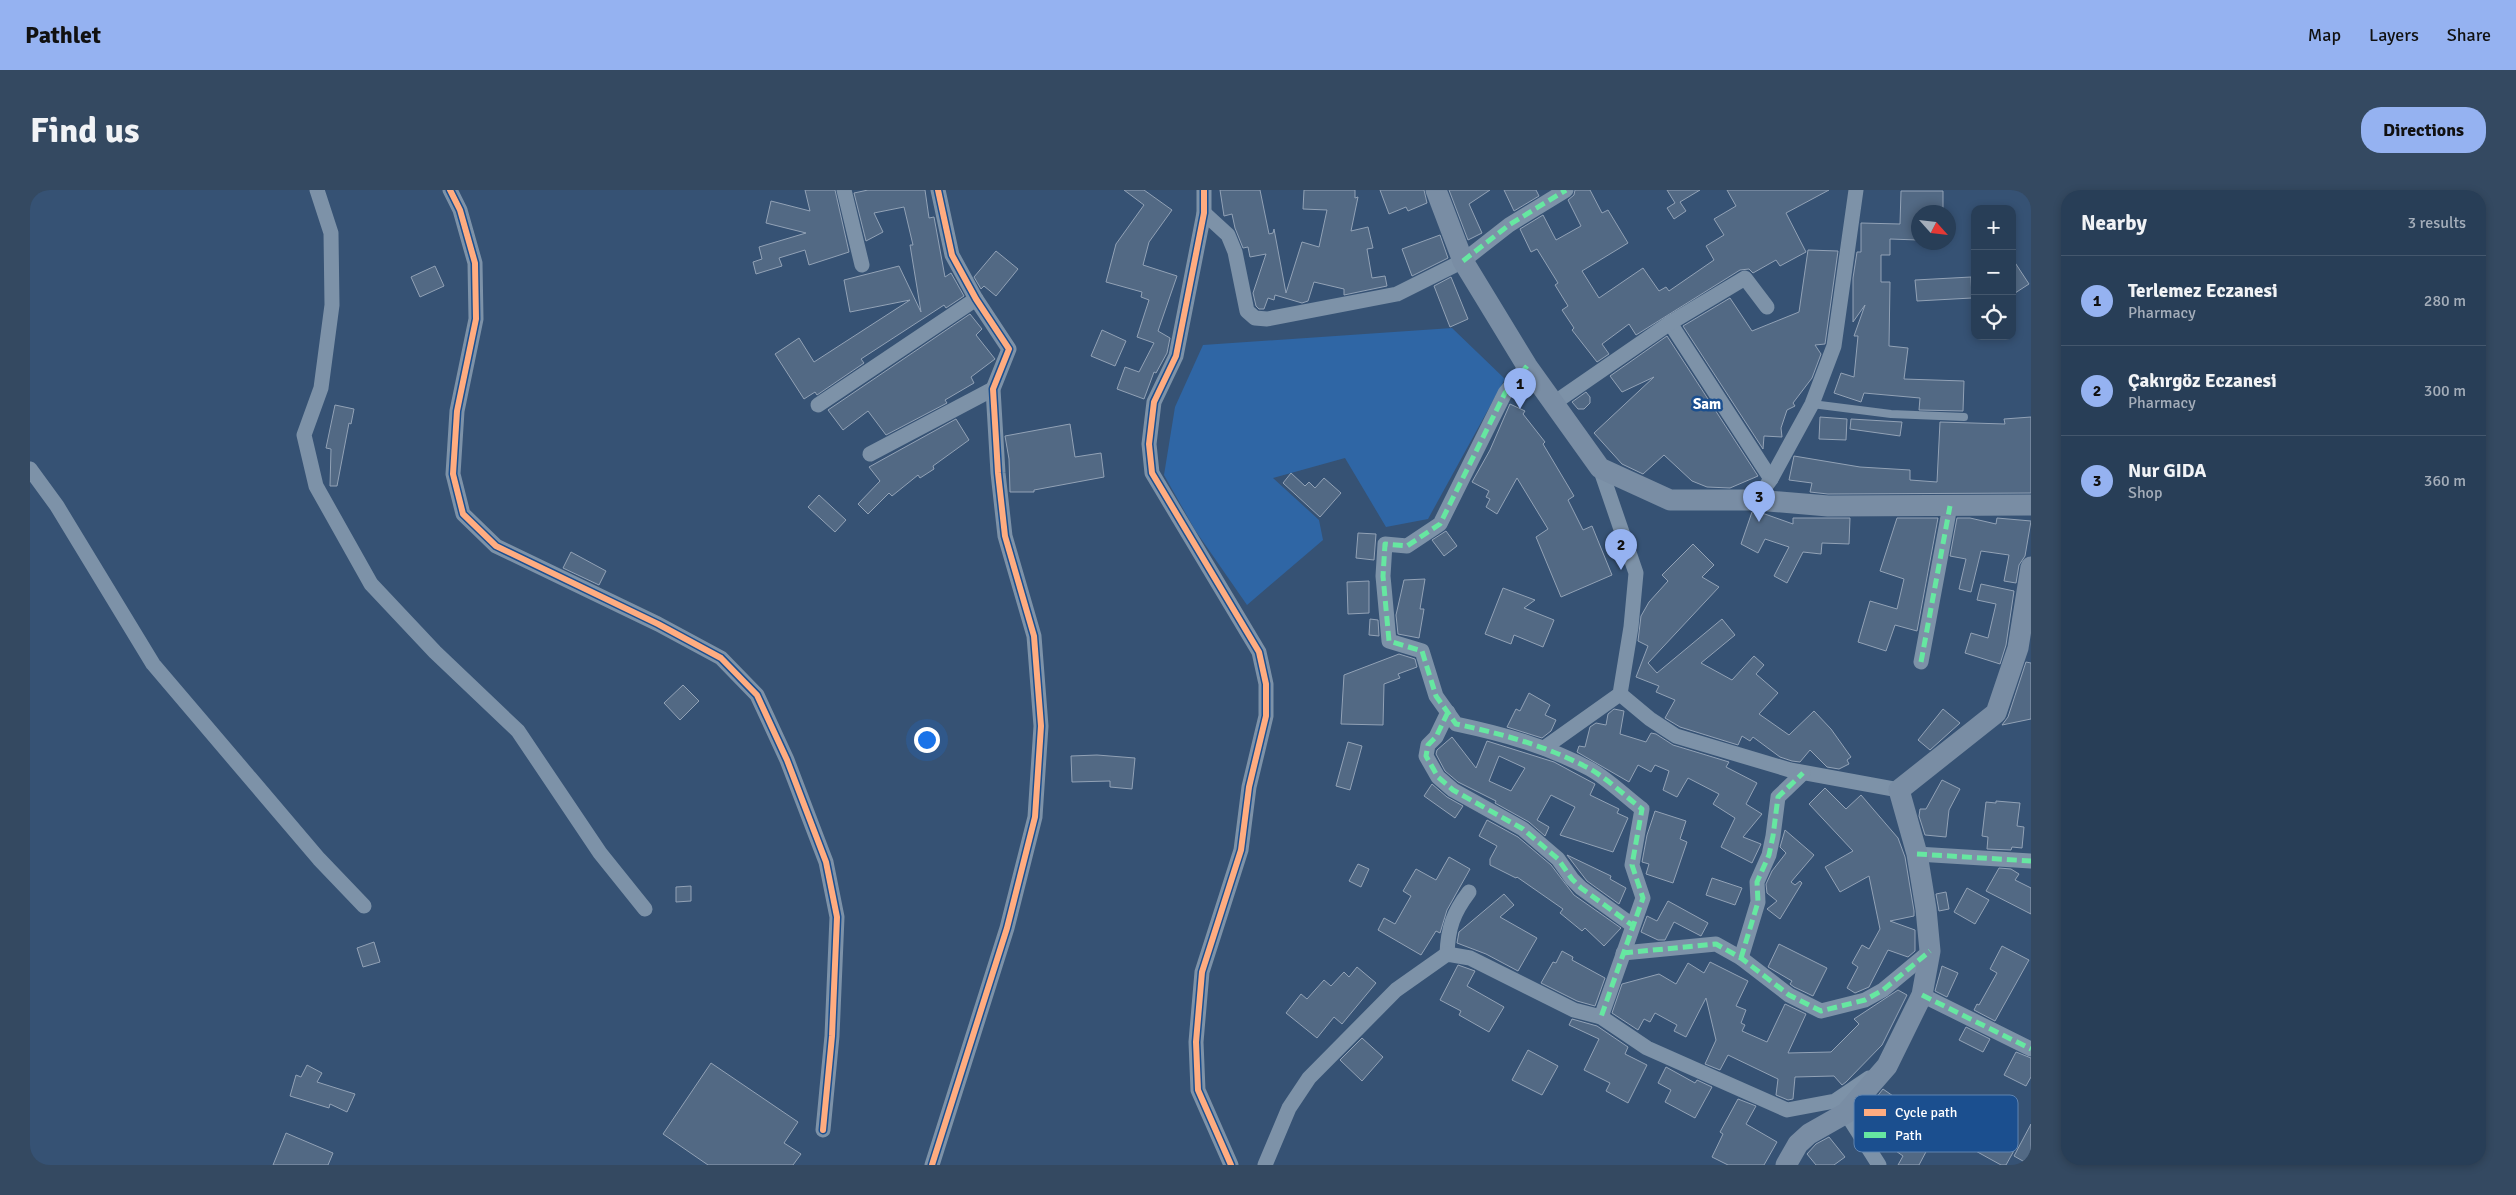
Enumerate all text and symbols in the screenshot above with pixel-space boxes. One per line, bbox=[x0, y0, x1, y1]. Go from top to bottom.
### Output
text: Pathlet bbox=[25, 20, 101, 50]
text: Map bbox=[2308, 24, 2341, 46]
text: Layers bbox=[2369, 24, 2419, 46]
text: Share bbox=[2447, 24, 2491, 46]
button: Directions bbox=[2361, 107, 2486, 153]
text: Find us bbox=[30, 109, 140, 152]
north arrow bbox=[1911, 205, 1956, 250]
map controls bbox=[1971, 205, 2016, 340]
button: + bbox=[1971, 205, 2016, 250]
text: Nearby bbox=[2081, 210, 2147, 236]
text: 3 results bbox=[2407, 213, 2466, 233]
button: − bbox=[1971, 250, 2016, 295]
text: Terlemez Eczanesi bbox=[2128, 279, 2278, 303]
text: 1 bbox=[2093, 291, 2101, 311]
text: 280 m bbox=[2424, 291, 2466, 311]
button: locate bbox=[1971, 295, 2016, 340]
text: Pharmacy bbox=[2128, 303, 2196, 323]
pin: 1 bbox=[1504, 368, 1536, 409]
text: Çakırgöz Eczanesi bbox=[2128, 369, 2277, 393]
text: 2 bbox=[2093, 381, 2101, 401]
text: 300 m bbox=[2424, 381, 2466, 401]
text: Pharmacy bbox=[2128, 393, 2196, 413]
district label: Sam bbox=[1693, 395, 1721, 413]
text: Nur GIDA bbox=[2128, 459, 2206, 483]
text: 3 bbox=[2093, 471, 2101, 491]
text: 360 m bbox=[2424, 471, 2466, 491]
pin: 3 bbox=[1743, 481, 1775, 522]
text: Shop bbox=[2128, 483, 2162, 503]
pin: 2 bbox=[1605, 529, 1637, 570]
your location bbox=[914, 727, 940, 753]
legend bbox=[1854, 1095, 2018, 1152]
text: Cycle path bbox=[1895, 1104, 1957, 1121]
text: Path bbox=[1895, 1127, 1922, 1144]

